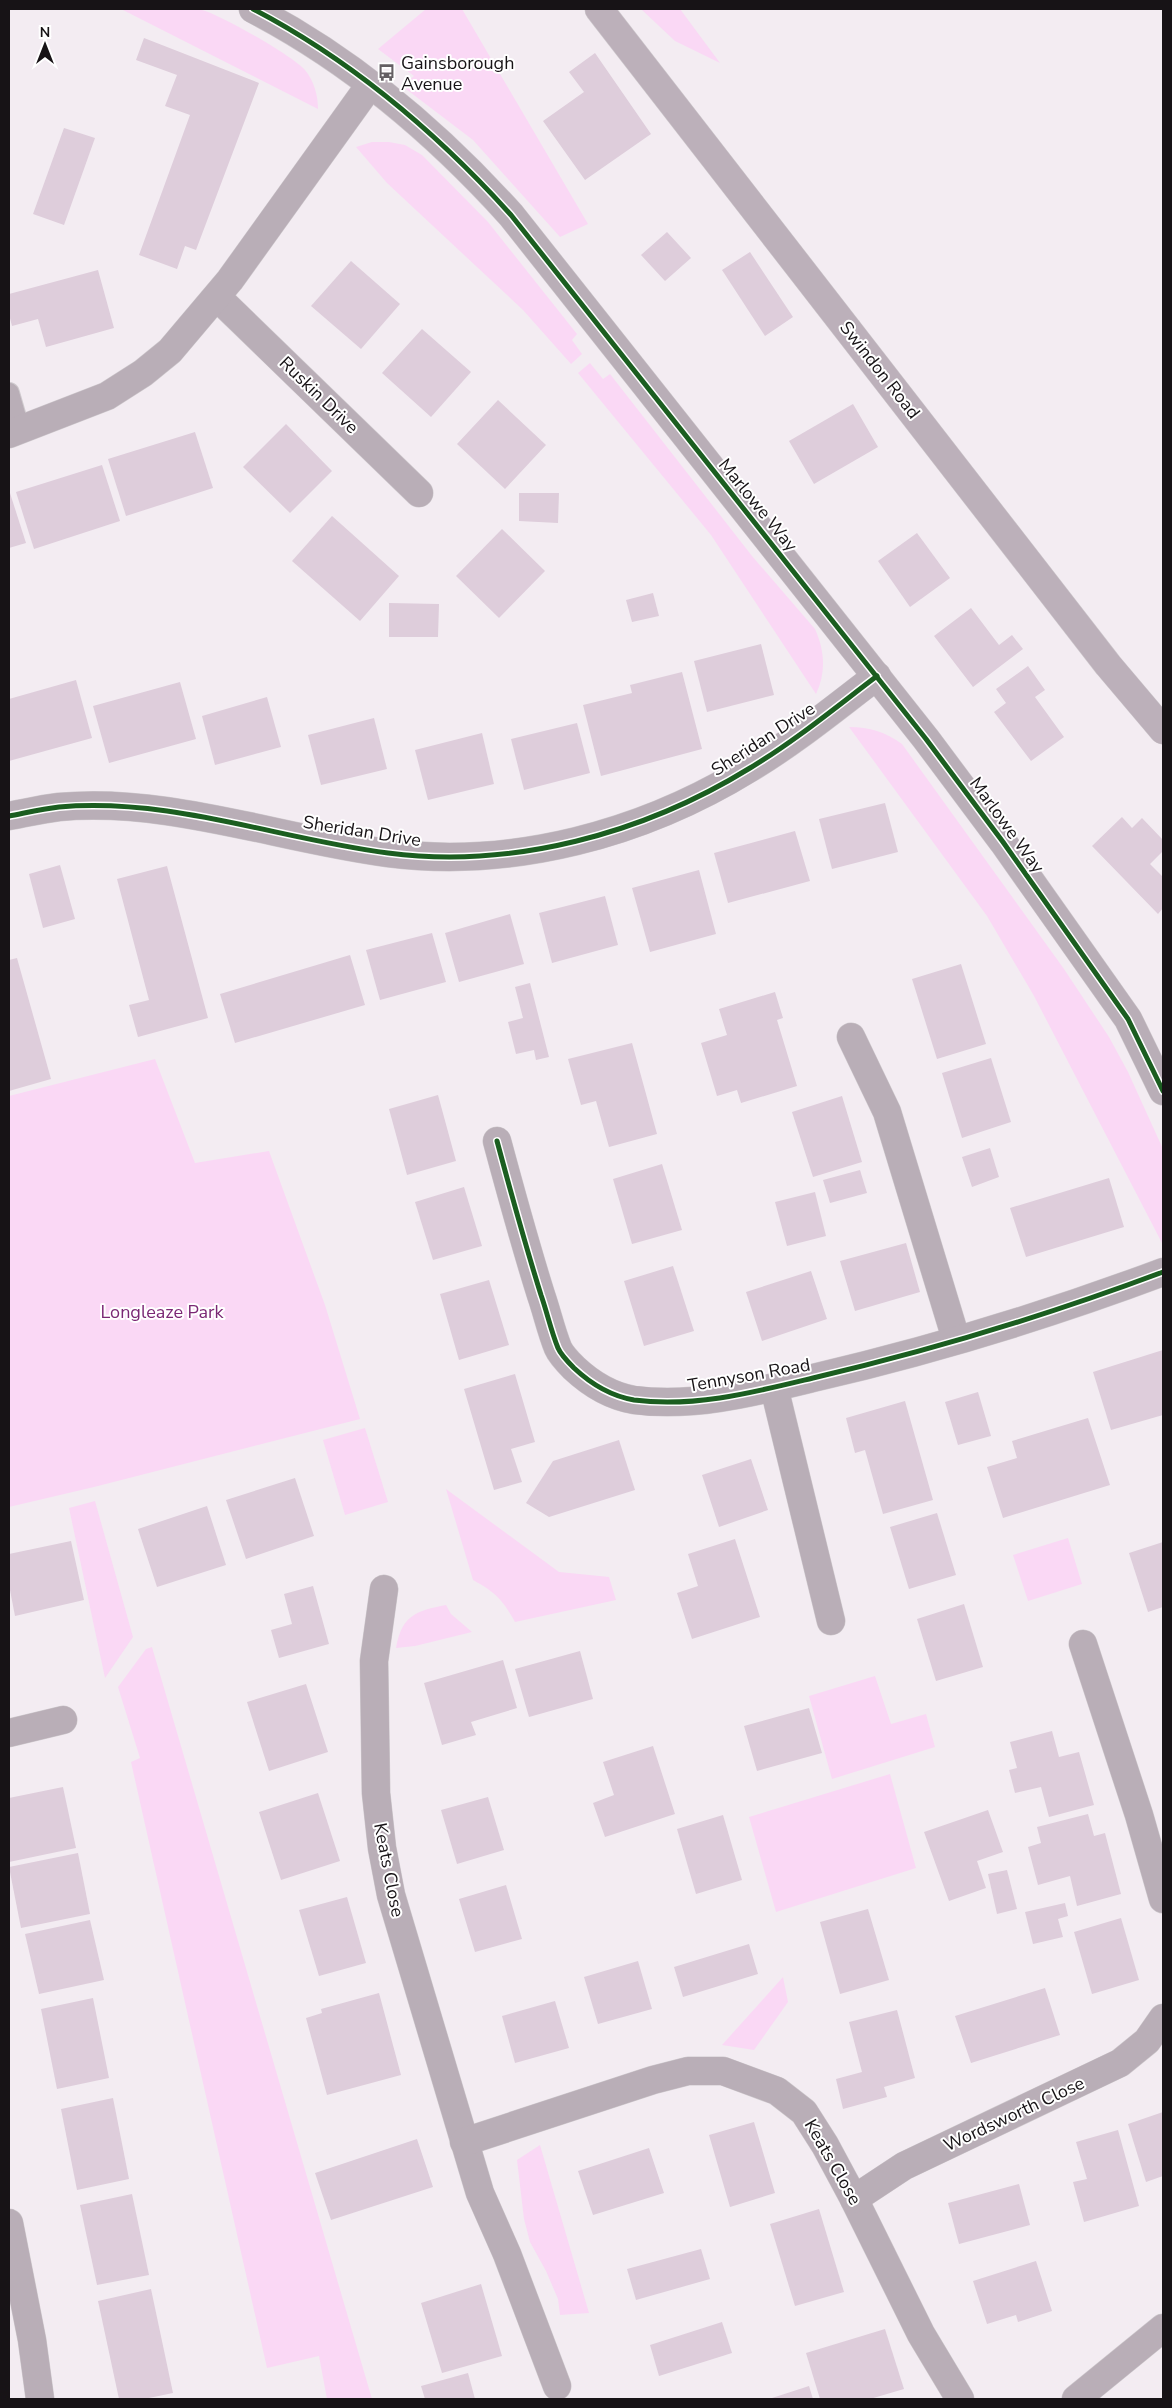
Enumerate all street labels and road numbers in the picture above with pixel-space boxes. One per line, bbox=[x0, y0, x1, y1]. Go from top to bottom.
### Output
street label: Swindon Road bbox=[834, 316, 926, 424]
street label: Ruskin Drive bbox=[274, 351, 364, 439]
street label: Marlowe Way bbox=[713, 453, 803, 557]
street label: Sheridan Drive bbox=[707, 697, 819, 781]
street label: Marlowe Way bbox=[964, 772, 1050, 878]
street label: Sheridan Drive bbox=[301, 810, 423, 852]
street label: Tennyson Road bbox=[686, 1352, 812, 1398]
street label: Keats Close bbox=[368, 1821, 410, 1919]
street label: Wordsworth Close bbox=[940, 2071, 1088, 2157]
street label: Keats Close bbox=[799, 2115, 867, 2209]

